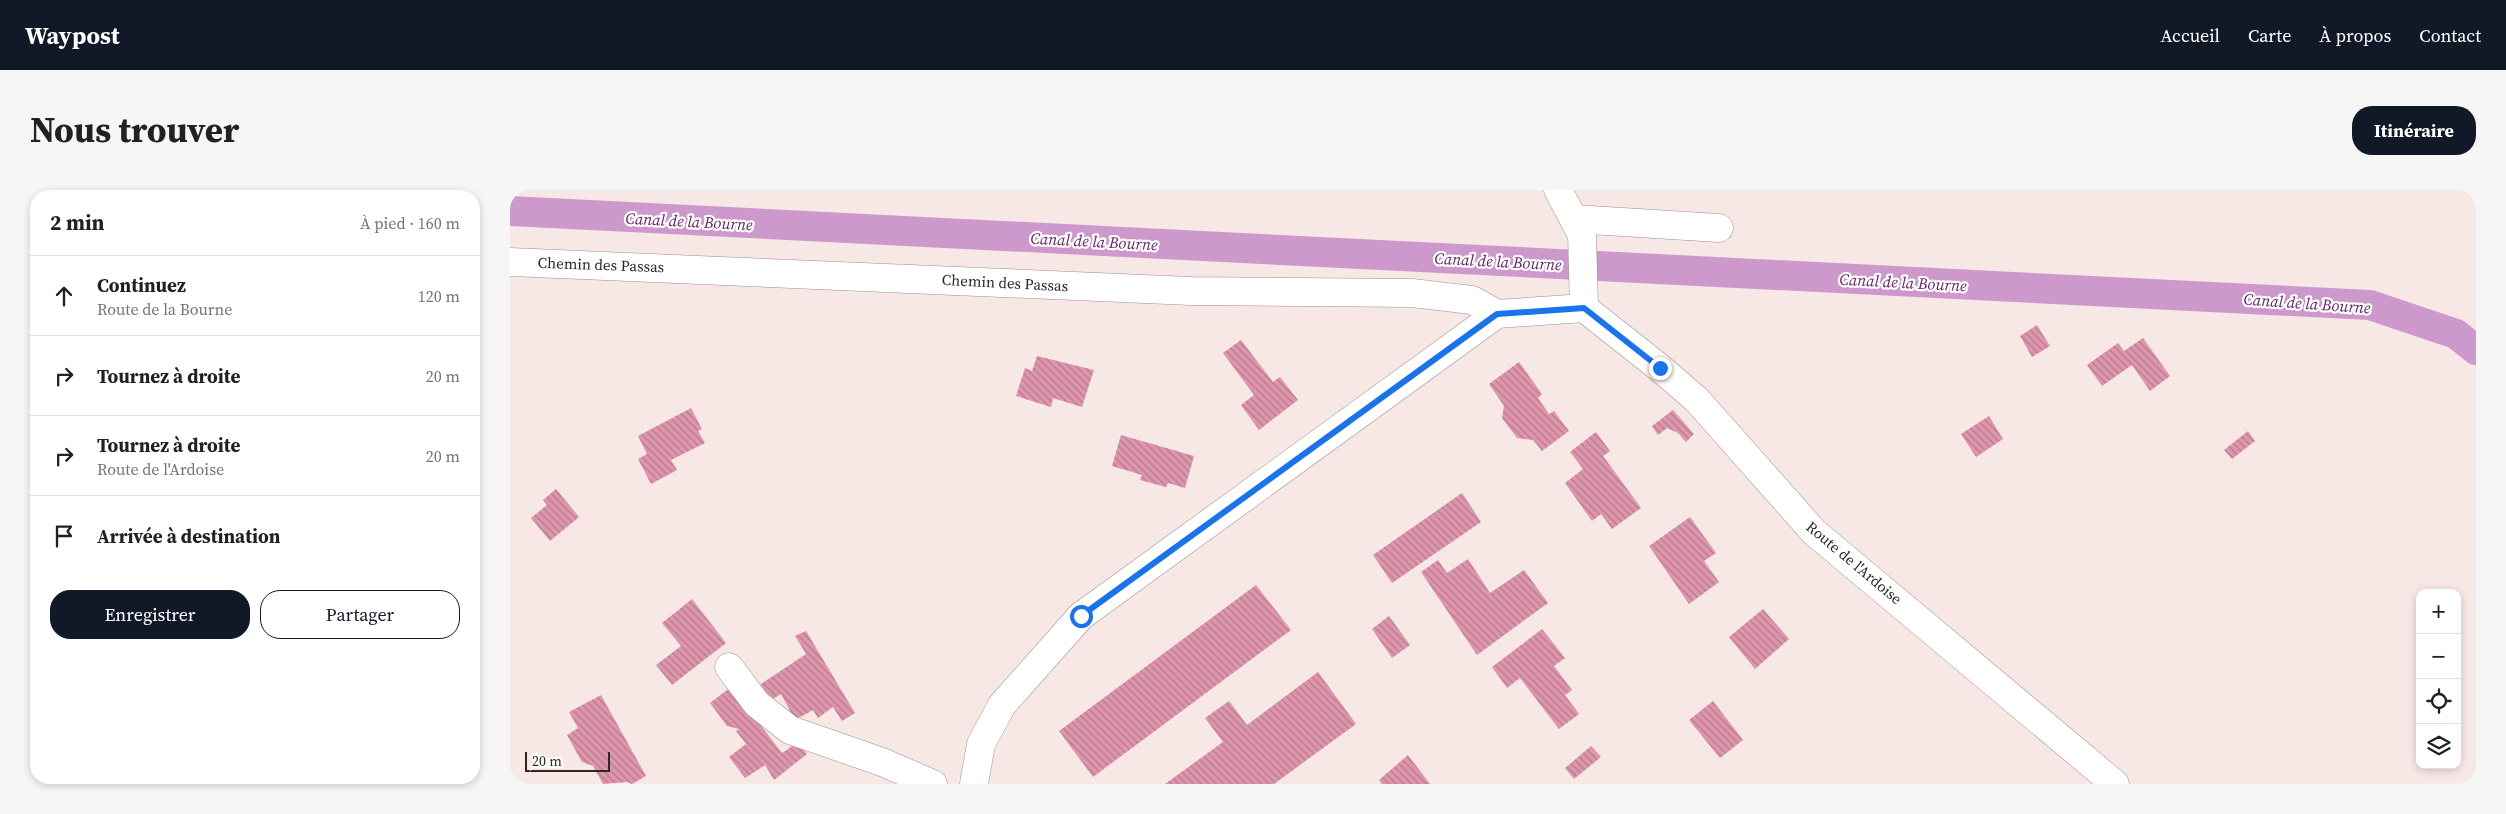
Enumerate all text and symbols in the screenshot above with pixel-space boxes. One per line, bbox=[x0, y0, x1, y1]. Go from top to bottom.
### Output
text: Waypost bbox=[25, 19, 120, 52]
text: Accueil bbox=[2161, 23, 2220, 48]
text: Carte bbox=[2248, 23, 2291, 48]
text: À propos bbox=[2319, 23, 2391, 48]
text: Contact bbox=[2419, 23, 2481, 48]
text: Nous trouver bbox=[30, 106, 239, 154]
button: Itinéraire bbox=[2352, 106, 2476, 155]
water label: Canal de la Bourne bbox=[625, 207, 754, 235]
text: 2 min bbox=[50, 208, 105, 237]
text: À pied · 160 m bbox=[360, 212, 460, 234]
water label: Canal de la Bourne bbox=[1030, 227, 1159, 255]
water label: Canal de la Bourne bbox=[1434, 247, 1563, 275]
street label: Chemin des Passas bbox=[537, 252, 665, 277]
water label: Canal de la Bourne bbox=[1839, 268, 1968, 296]
street label: Chemin des Passas bbox=[941, 269, 1069, 296]
text: Continuez bbox=[97, 272, 186, 298]
icon: ahead bbox=[50, 282, 78, 310]
text: 120 m bbox=[418, 285, 460, 307]
water label: Canal de la Bourne bbox=[2243, 288, 2372, 318]
text: Route de la Bourne bbox=[97, 298, 232, 320]
route end bbox=[1649, 357, 1672, 380]
icon: right bbox=[50, 362, 78, 390]
text: Tournez à droite bbox=[97, 363, 240, 389]
text: 20 m bbox=[426, 365, 460, 387]
text: Tournez à droite bbox=[97, 432, 240, 458]
icon: right bbox=[50, 442, 78, 470]
text: 20 m bbox=[426, 445, 460, 467]
text: Route de l'Ardoise bbox=[97, 458, 224, 480]
street label: Route de l'Ardoise bbox=[1802, 516, 1907, 609]
icon: arrive bbox=[50, 522, 78, 550]
text: Arrivée à destination bbox=[97, 523, 280, 549]
map controls bbox=[2416, 589, 2461, 769]
button: + bbox=[2416, 589, 2461, 634]
button: Enregistrer bbox=[50, 590, 250, 639]
button: Partager bbox=[260, 590, 460, 639]
route start bbox=[1070, 605, 1093, 628]
button: − bbox=[2416, 634, 2461, 679]
button: locate bbox=[2416, 679, 2461, 724]
button: layers bbox=[2416, 724, 2461, 769]
scale bar bbox=[525, 749, 610, 772]
text: 20 m bbox=[532, 751, 562, 771]

